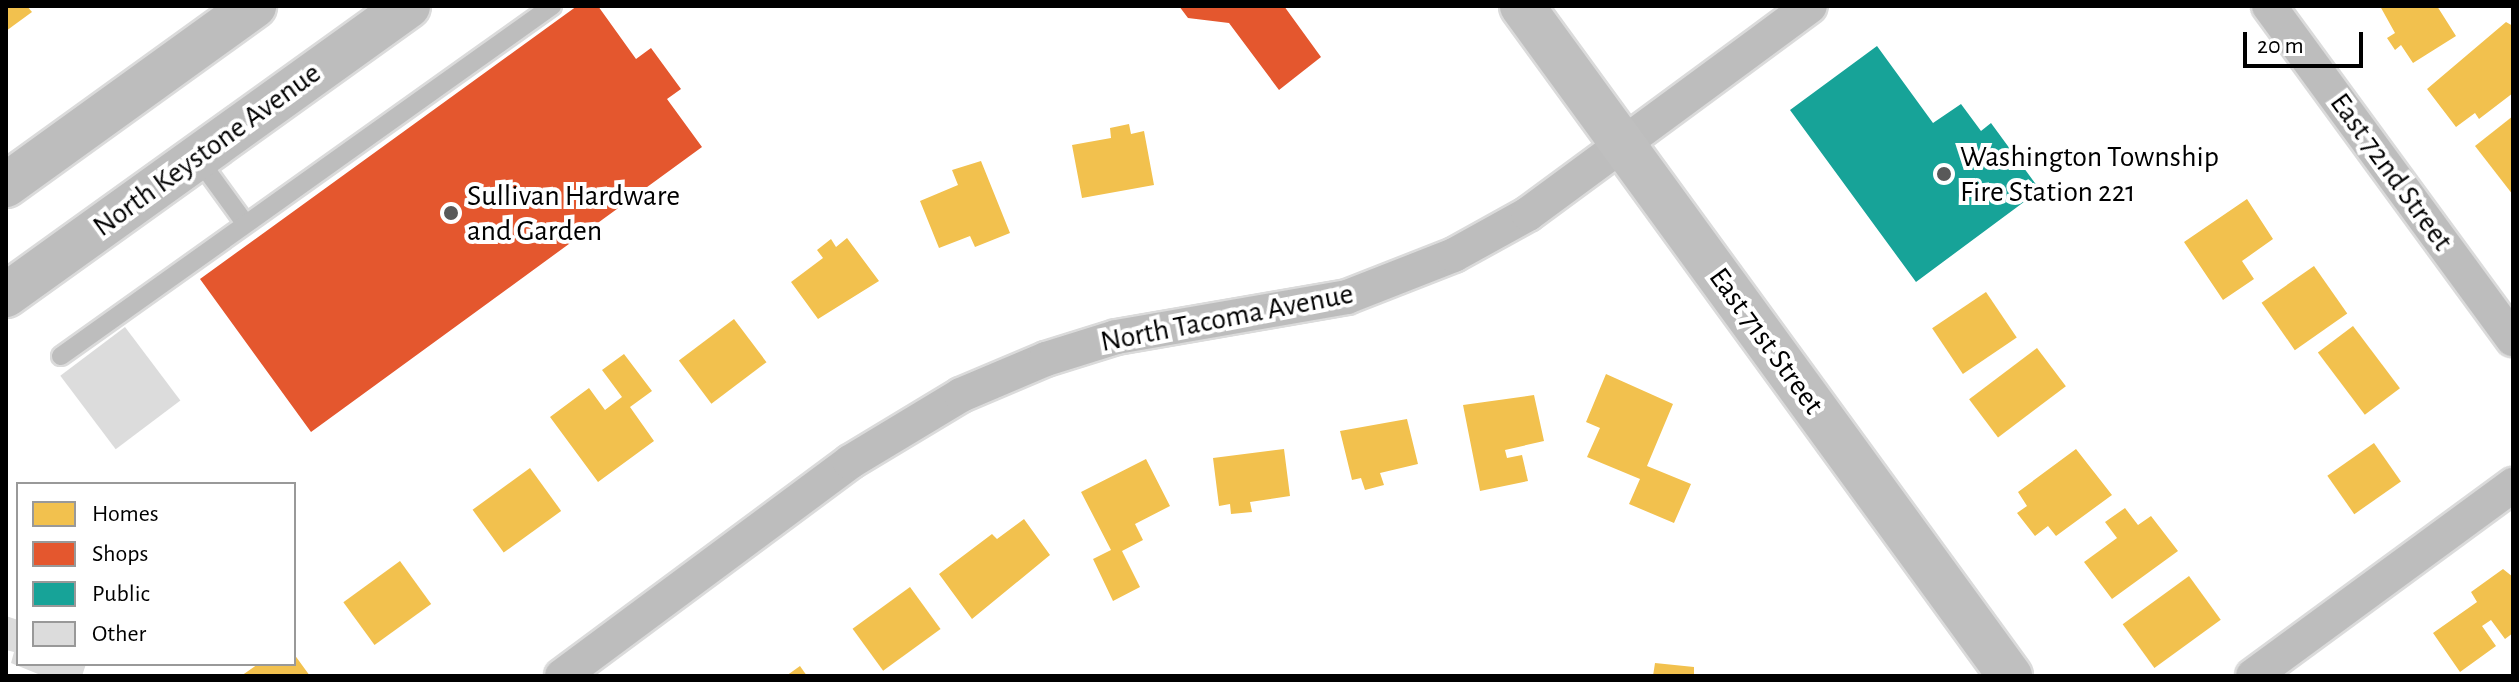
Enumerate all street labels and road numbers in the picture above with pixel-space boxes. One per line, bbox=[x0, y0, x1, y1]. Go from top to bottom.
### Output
street label: North Keystone Avenue bbox=[86, 55, 328, 245]
street label: East 72nd Street bbox=[2322, 86, 2460, 258]
street label: East 71st Street bbox=[1701, 261, 1831, 421]
street label: North Tacoma Avenue bbox=[1097, 276, 1357, 360]

